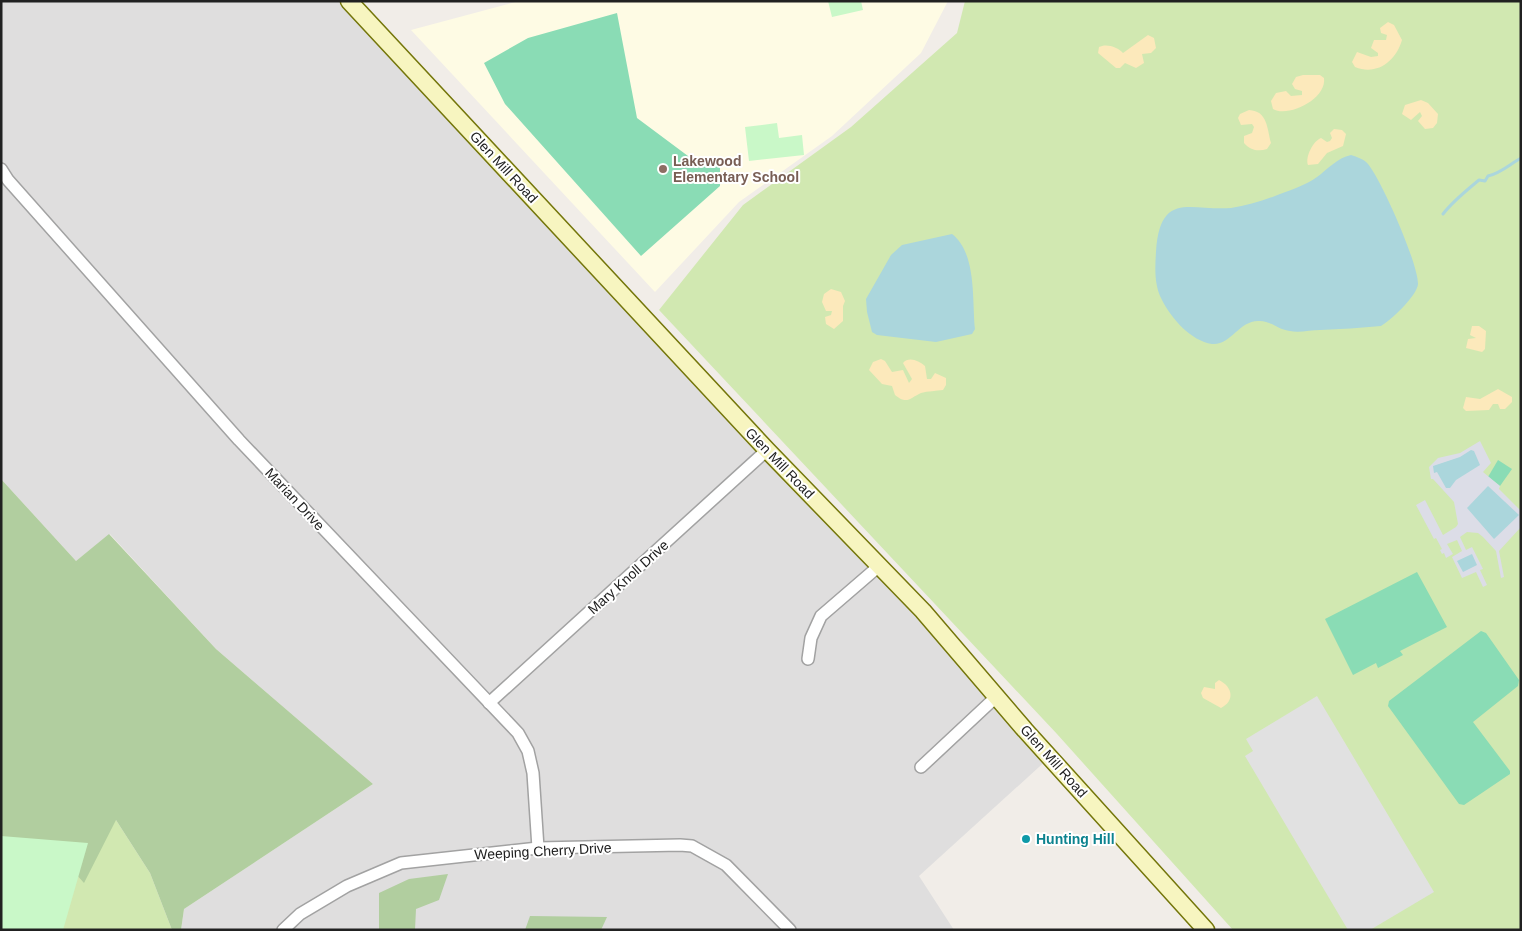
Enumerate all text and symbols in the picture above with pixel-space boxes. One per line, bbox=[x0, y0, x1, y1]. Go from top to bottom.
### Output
street label: Glen Mill Road bbox=[467, 128, 541, 206]
place label: Lakewood Elementary School bbox=[673, 153, 799, 185]
marker: Lakewood Elementary School bbox=[657, 163, 669, 175]
street label: Glen Mill Road bbox=[742, 424, 818, 502]
street label: Marian Drive bbox=[262, 465, 328, 534]
street label: Mary Knoll Drive bbox=[584, 537, 672, 617]
street label: Glen Mill Road bbox=[1017, 722, 1091, 800]
place label: Hunting Hill bbox=[1036, 831, 1115, 847]
marker: Hunting Hill bbox=[1020, 833, 1032, 845]
street label: Weeping Cherry Drive bbox=[474, 839, 612, 863]

